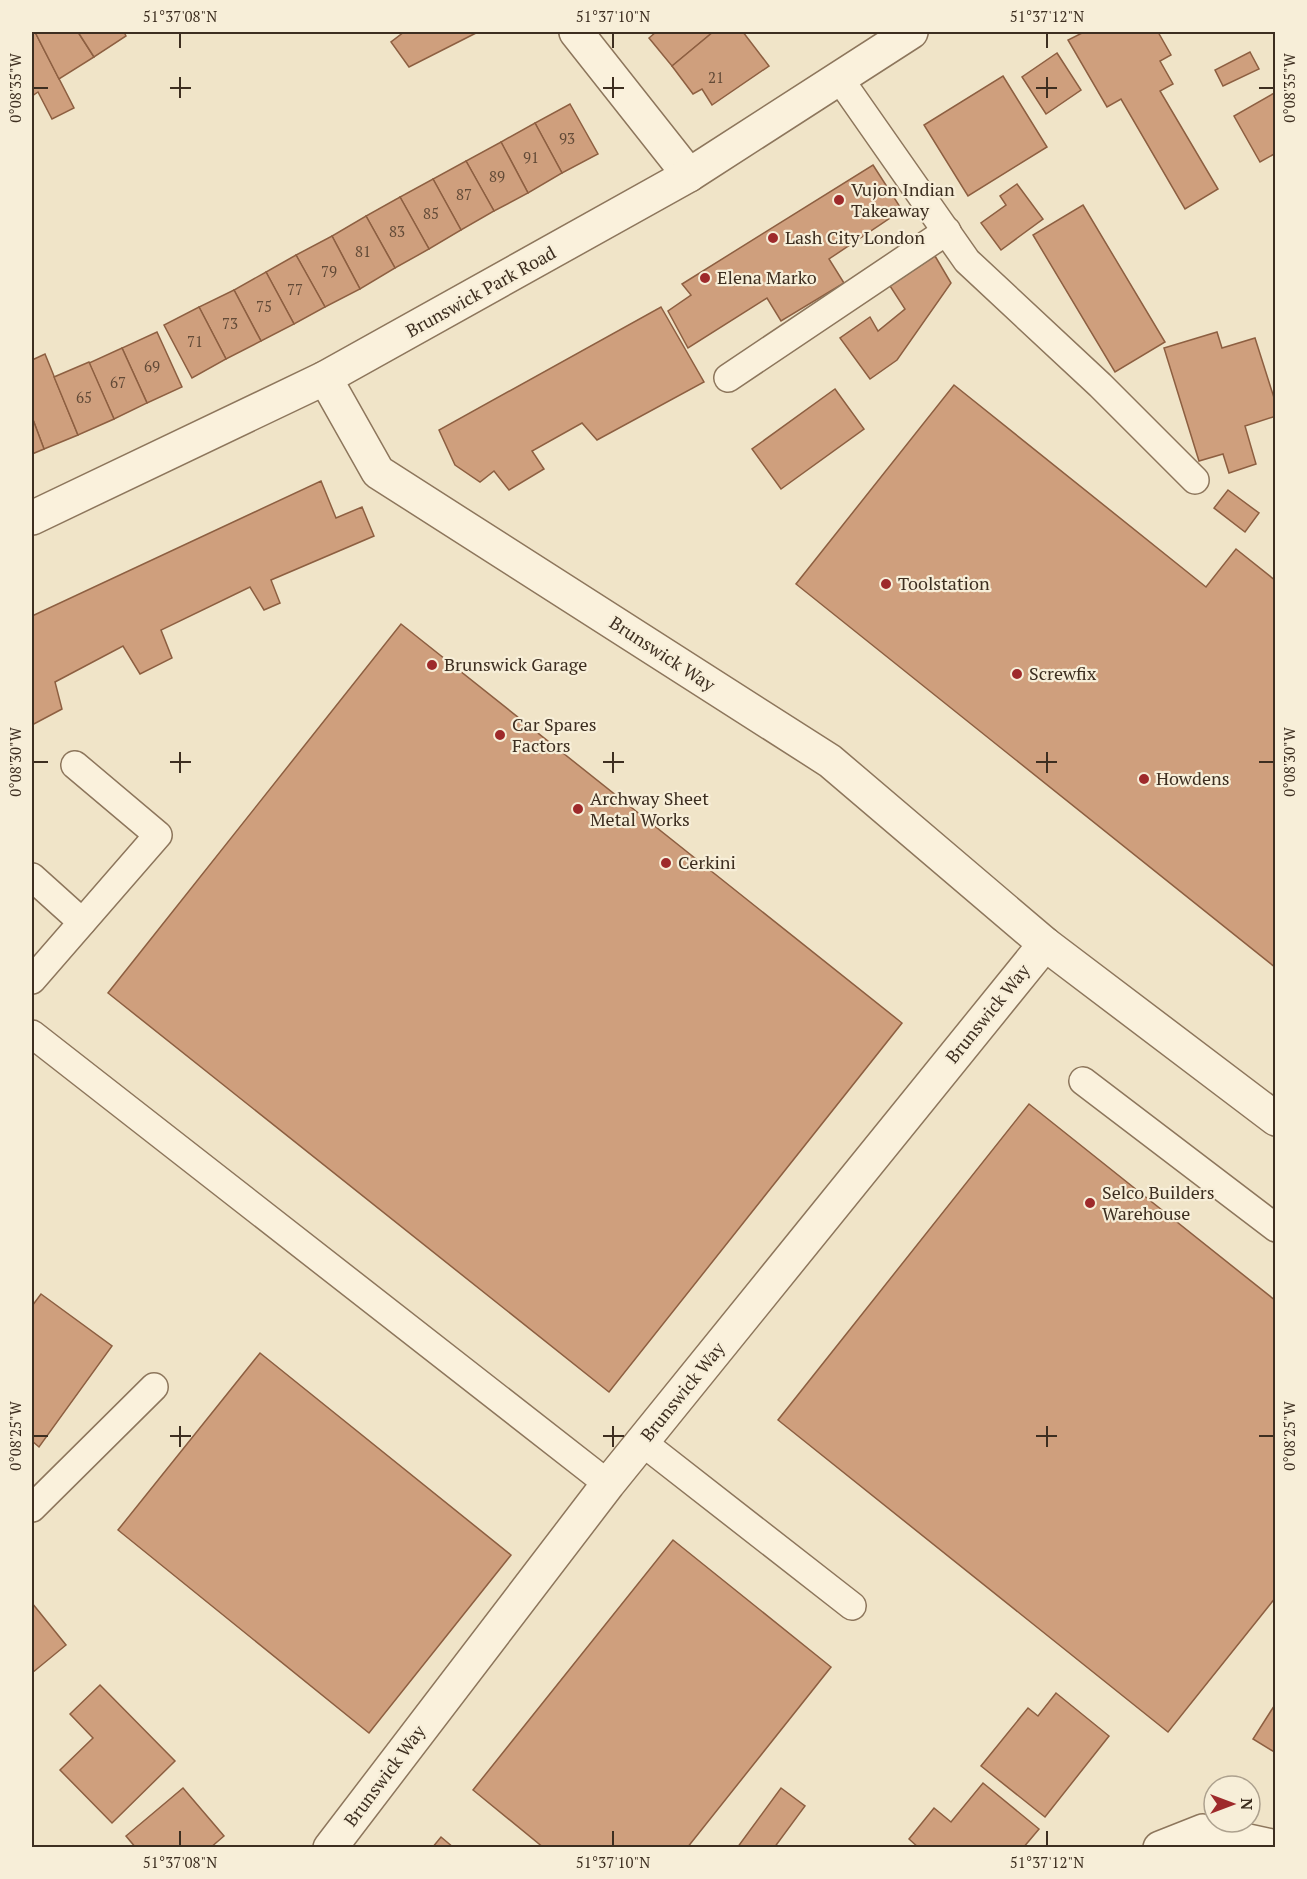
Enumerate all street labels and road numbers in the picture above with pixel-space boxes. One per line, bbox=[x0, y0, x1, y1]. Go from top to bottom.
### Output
street label: Brunswick Park Road bbox=[401, 240, 560, 342]
street label: Brunswick Way bbox=[605, 610, 721, 697]
street label: Brunswick Way bbox=[940, 958, 1035, 1068]
street label: Brunswick Way bbox=[635, 1336, 730, 1446]
street label: Brunswick Way bbox=[338, 1719, 431, 1831]

